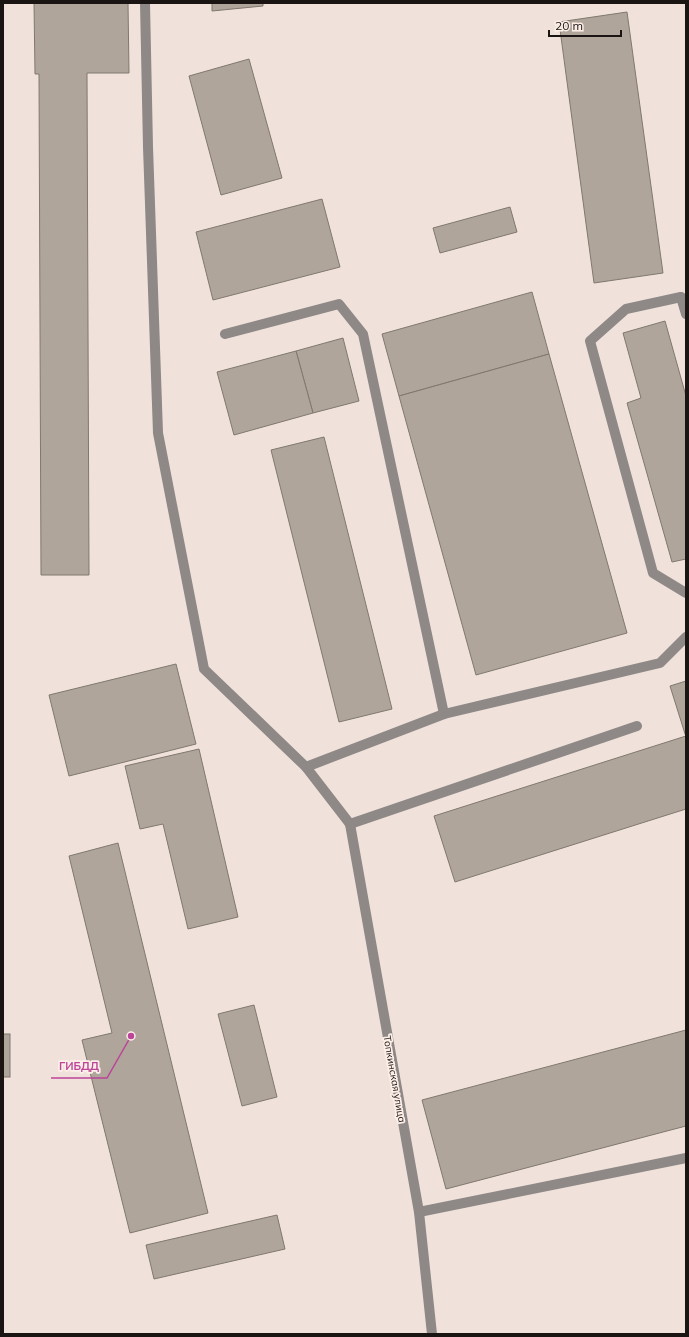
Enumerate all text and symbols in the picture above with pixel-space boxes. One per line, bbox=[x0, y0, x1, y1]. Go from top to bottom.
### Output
scale bar bbox=[549, 12, 621, 38]
text: 20 m bbox=[555, 18, 583, 33]
street label: Топкинская улица bbox=[380, 1035, 409, 1124]
callout: ГИБДД bbox=[51, 1055, 107, 1078]
text: ГИБДД bbox=[59, 1059, 99, 1073]

